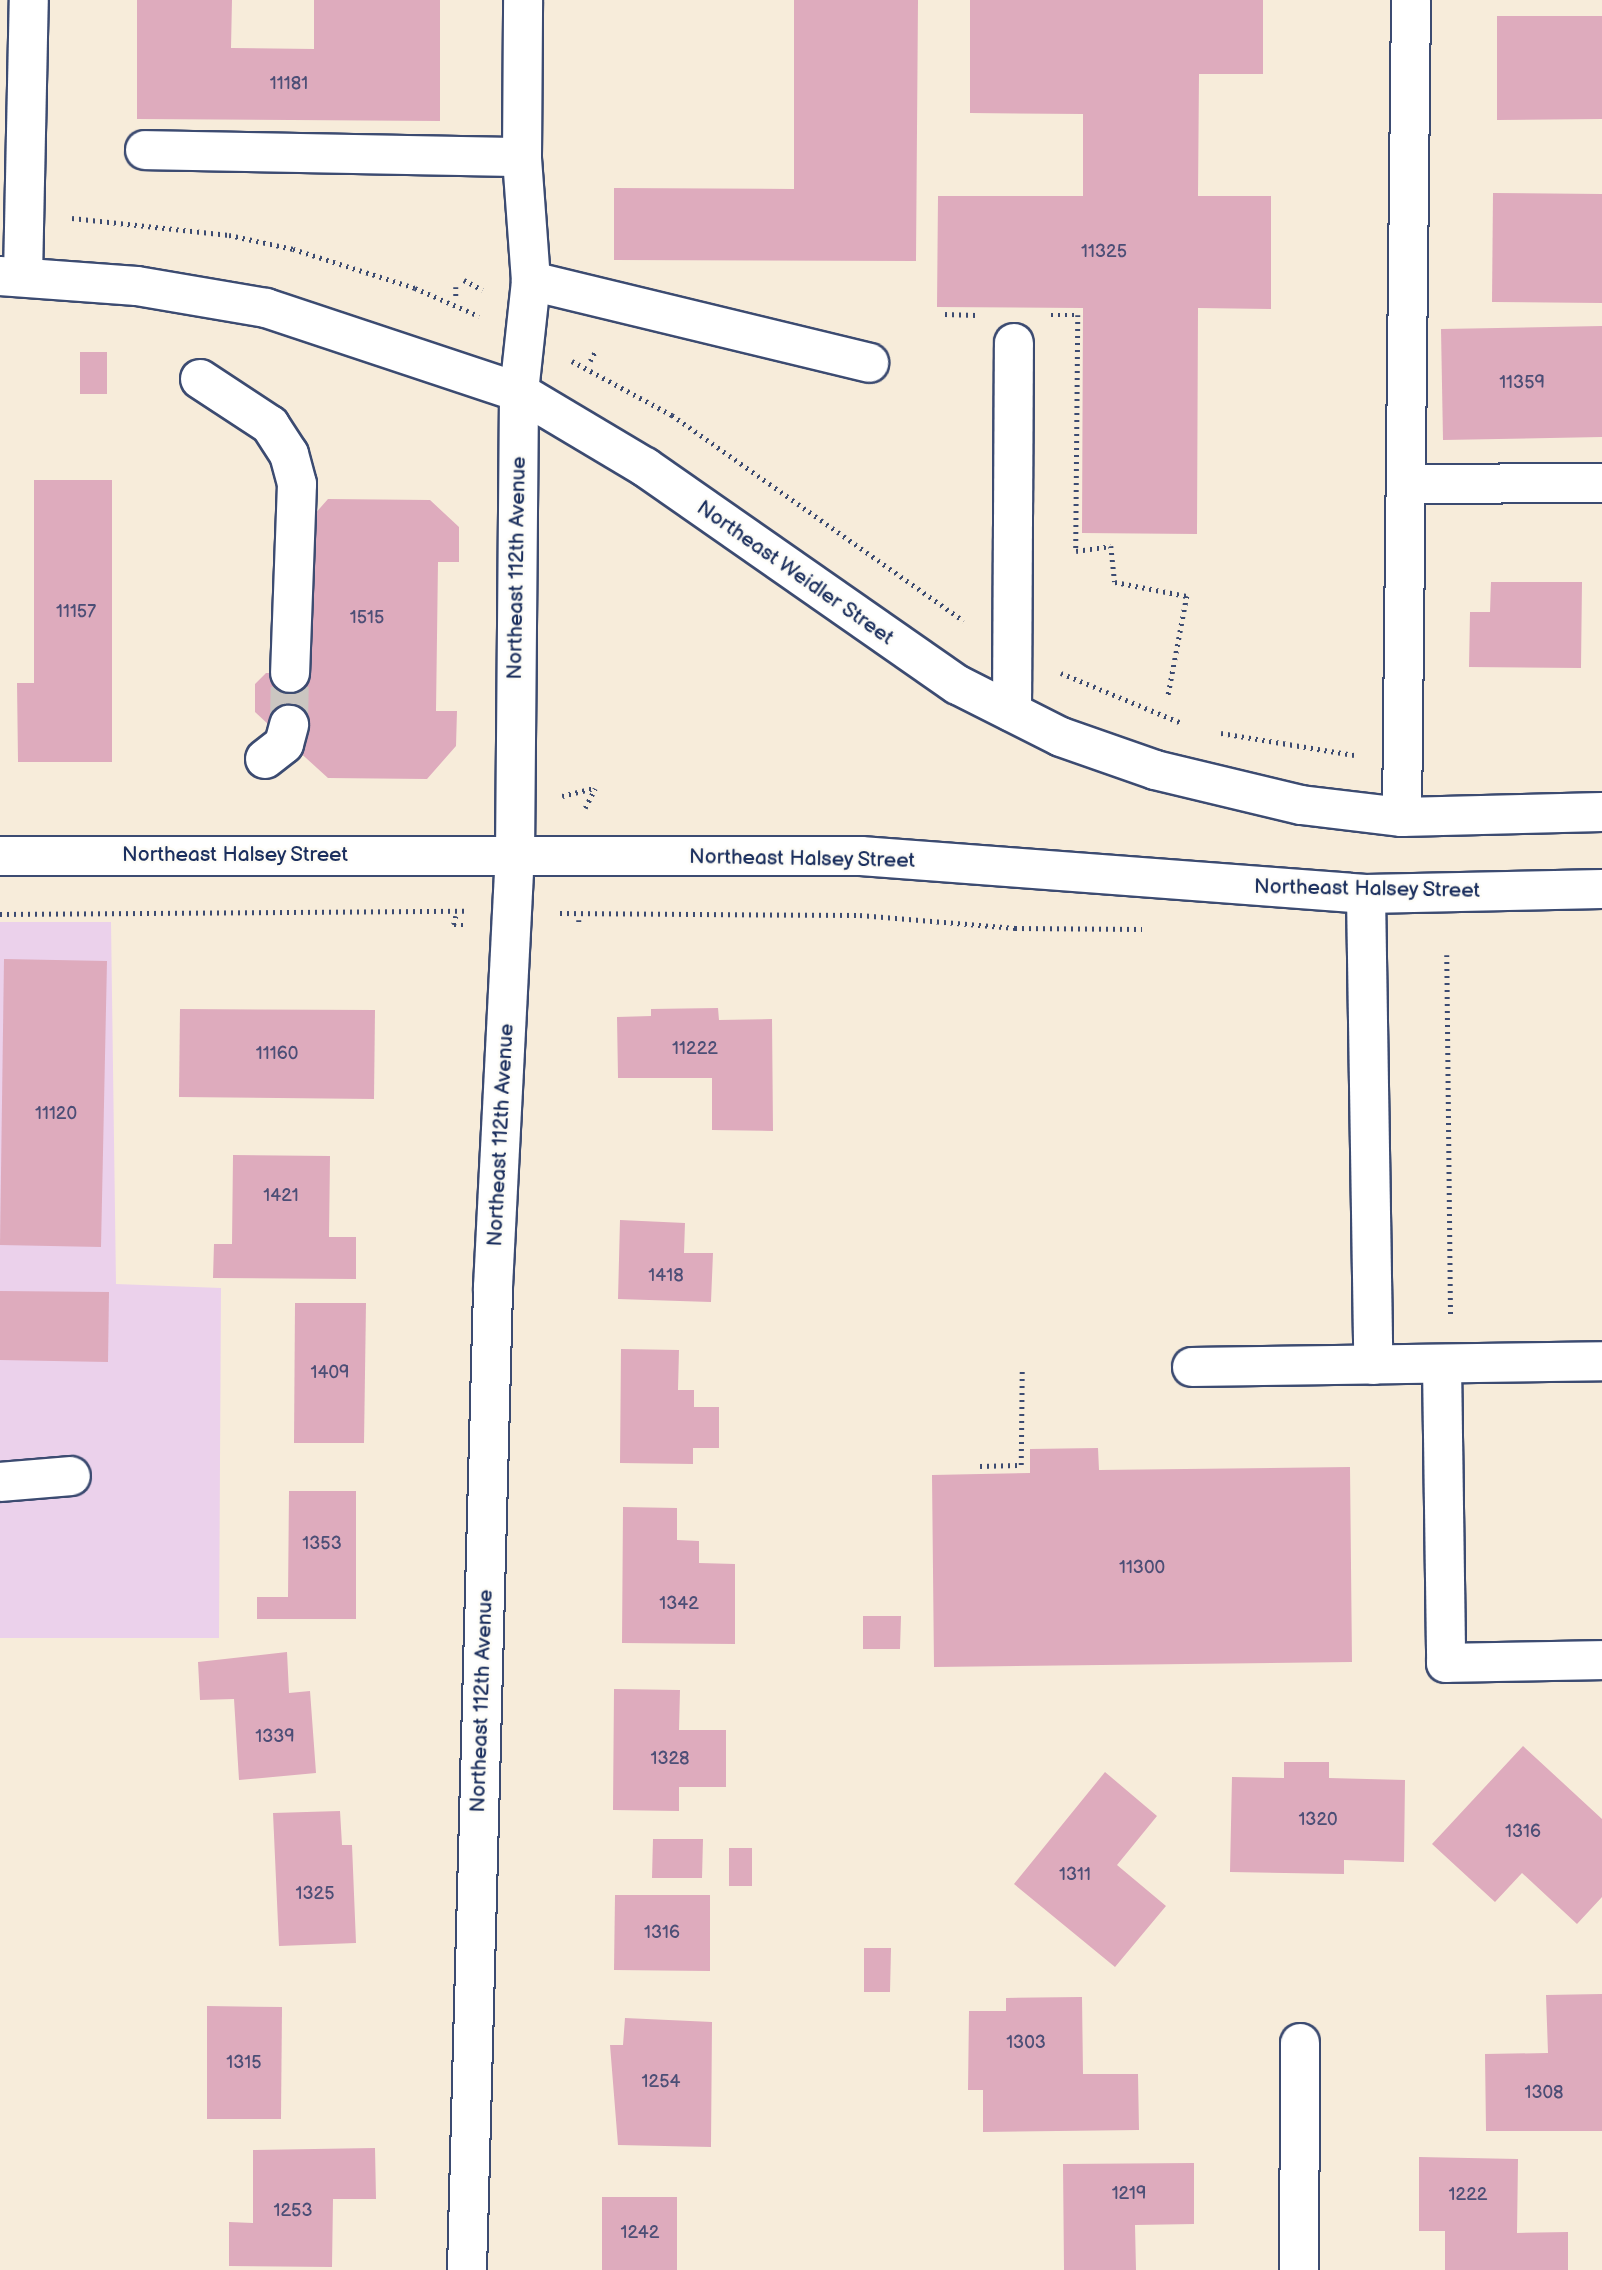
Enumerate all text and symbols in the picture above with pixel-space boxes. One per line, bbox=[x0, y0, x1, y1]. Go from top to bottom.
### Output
house number: 11181 bbox=[270, 73, 308, 95]
house number: 11325 bbox=[1081, 241, 1127, 263]
house number: 11359 bbox=[1499, 372, 1545, 394]
street label: Northeast 112th Avenue bbox=[502, 456, 532, 680]
street label: Northeast Weidler Street bbox=[691, 495, 899, 651]
house number: 11157 bbox=[56, 601, 96, 623]
house number: 1515 bbox=[350, 607, 384, 629]
street label: Northeast Halsey Street bbox=[121, 842, 349, 868]
street label: Northeast Halsey Street bbox=[688, 844, 916, 874]
street label: Northeast Halsey Street bbox=[1253, 874, 1481, 904]
street label: Northeast 112th Avenue bbox=[483, 1023, 519, 1247]
house number: 11222 bbox=[672, 1038, 718, 1060]
house number: 11160 bbox=[256, 1043, 298, 1065]
house number: 11120 bbox=[35, 1103, 77, 1125]
house number: 1421 bbox=[263, 1185, 299, 1207]
house number: 1418 bbox=[648, 1265, 684, 1287]
house number: 1409 bbox=[311, 1362, 349, 1384]
house number: 1353 bbox=[302, 1533, 342, 1555]
house number: 11300 bbox=[1119, 1557, 1165, 1579]
street label: Northeast 112th Avenue bbox=[466, 1589, 498, 1813]
house number: 1342 bbox=[659, 1593, 699, 1615]
house number: 1339 bbox=[255, 1726, 295, 1748]
house number: 1328 bbox=[650, 1748, 690, 1770]
house number: 1320 bbox=[1298, 1809, 1338, 1831]
house number: 1316 bbox=[1505, 1821, 1541, 1843]
house number: 1311 bbox=[1059, 1864, 1091, 1886]
house number: 1325 bbox=[296, 1883, 334, 1905]
house number: 1316 bbox=[644, 1922, 680, 1944]
house number: 1303 bbox=[1006, 2032, 1046, 2054]
house number: 1315 bbox=[226, 2052, 262, 2074]
house number: 1254 bbox=[642, 2071, 680, 2093]
house number: 1308 bbox=[1524, 2082, 1564, 2104]
house number: 1219 bbox=[1112, 2183, 1146, 2205]
house number: 1222 bbox=[1449, 2184, 1487, 2206]
house number: 1253 bbox=[274, 2200, 312, 2222]
house number: 1242 bbox=[621, 2222, 659, 2244]

